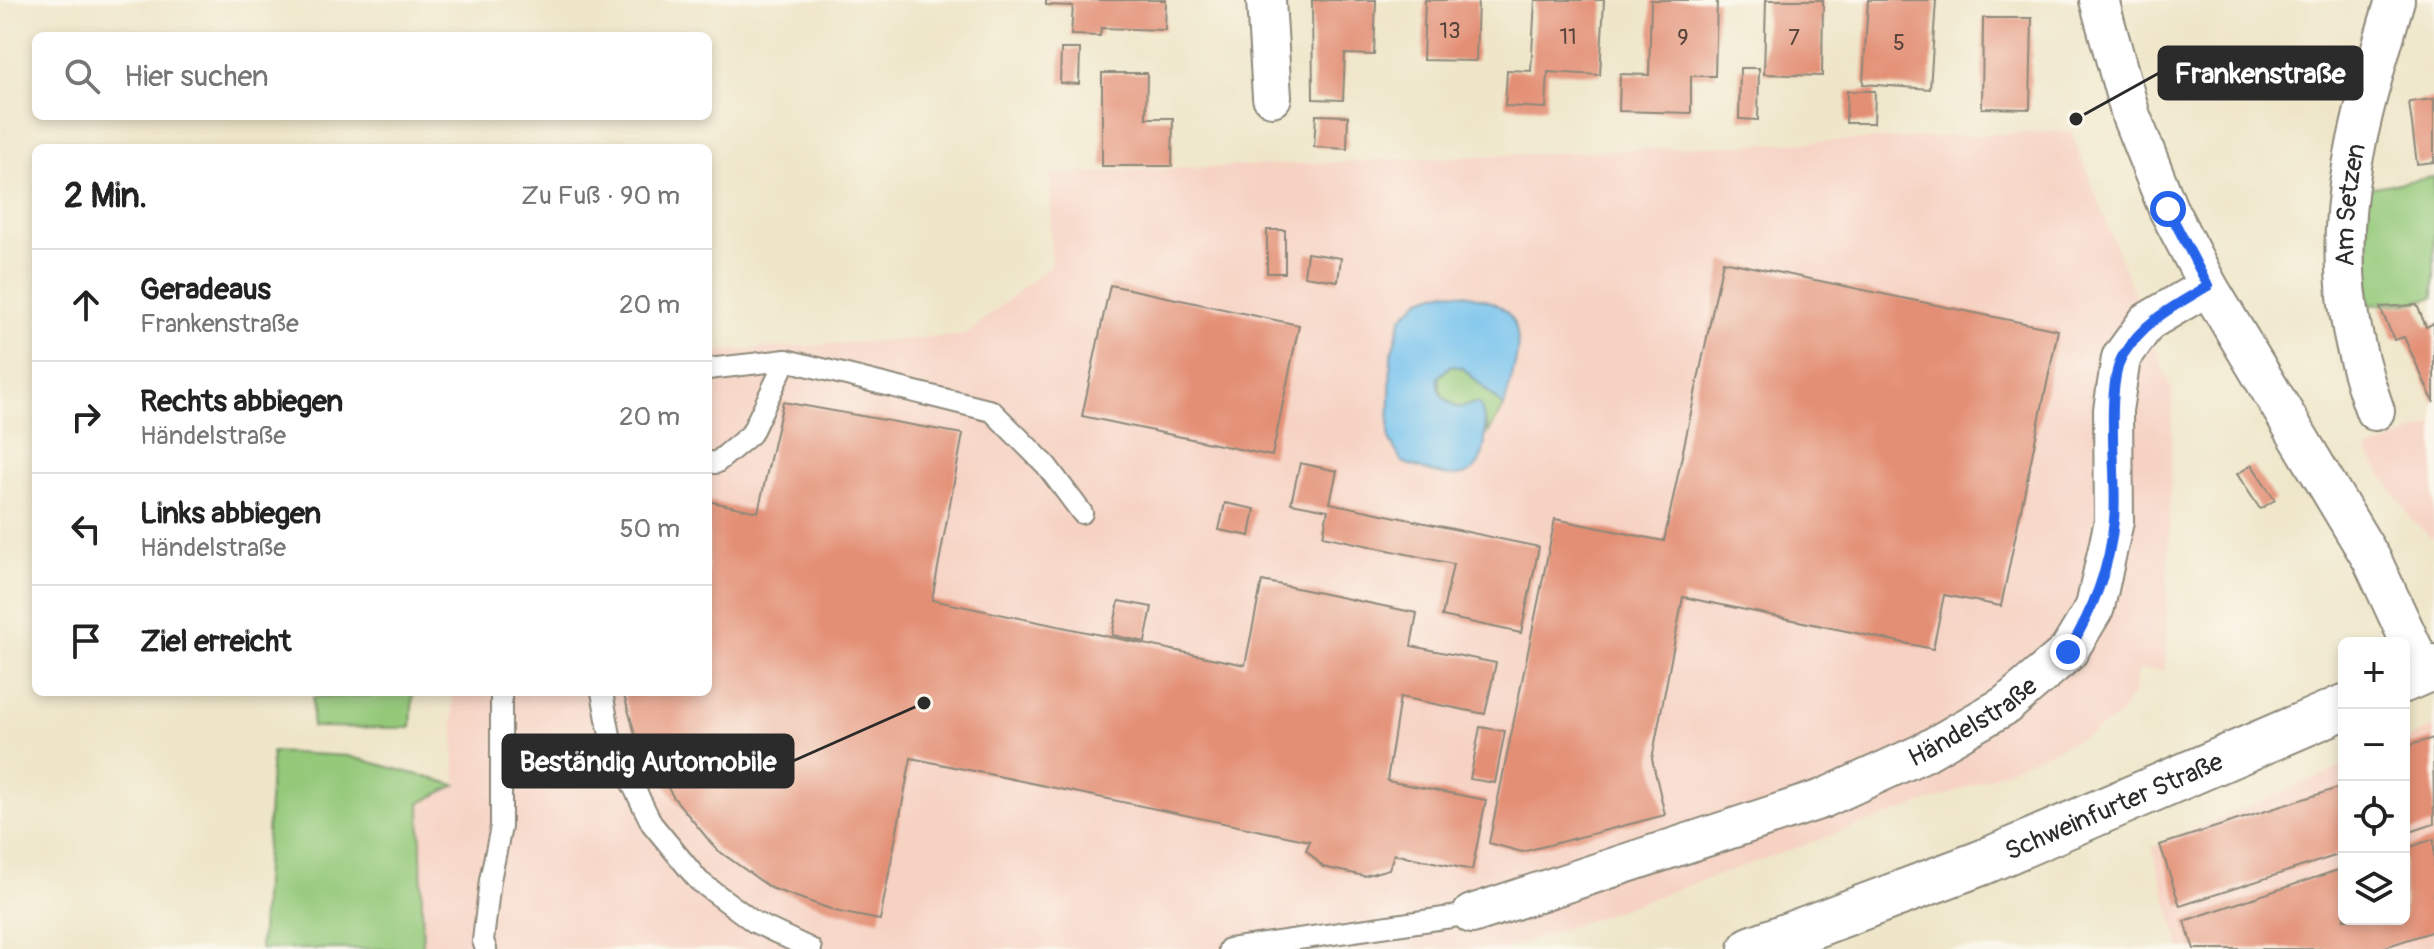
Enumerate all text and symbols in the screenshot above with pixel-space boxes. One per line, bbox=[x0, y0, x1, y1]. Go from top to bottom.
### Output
house number: 13 bbox=[1440, 17, 1460, 45]
house number: 11 bbox=[1559, 23, 1577, 51]
house number: 9 bbox=[1677, 24, 1689, 52]
house number: 7 bbox=[1788, 24, 1800, 52]
house number: 5 bbox=[1893, 29, 1905, 57]
search box bbox=[32, 32, 712, 120]
callout: Frankenstraße bbox=[2159, 47, 2362, 99]
icon: search bbox=[60, 54, 104, 98]
text: Frankenstraße bbox=[2175, 57, 2347, 92]
text: Hier suchen bbox=[124, 58, 269, 95]
street label: Am Setzen bbox=[2329, 141, 2373, 267]
text: 2 Min. bbox=[64, 175, 147, 218]
text: Zu Fuß · 90 m bbox=[521, 180, 680, 212]
route start bbox=[2150, 191, 2186, 227]
text: Geradeaus bbox=[140, 271, 271, 308]
icon: ahead bbox=[64, 283, 108, 327]
text: 20 m bbox=[619, 289, 680, 321]
text: Frankenstraße bbox=[140, 308, 299, 340]
text: Rechts abbiegen bbox=[140, 383, 343, 420]
icon: right bbox=[64, 395, 108, 439]
text: 20 m bbox=[619, 401, 680, 433]
text: Händelstraße bbox=[140, 420, 286, 452]
text: Links abbiegen bbox=[140, 495, 321, 532]
icon: left bbox=[64, 507, 108, 551]
text: 50 m bbox=[619, 513, 680, 545]
text: Händelstraße bbox=[140, 532, 286, 564]
icon: arrive bbox=[64, 619, 108, 663]
text: Ziel erreicht bbox=[140, 623, 291, 660]
route end bbox=[2050, 634, 2086, 670]
map controls bbox=[2338, 637, 2410, 925]
button: + bbox=[2338, 637, 2410, 709]
street label: Händelstraße bbox=[1904, 670, 2044, 774]
button: − bbox=[2338, 709, 2410, 781]
callout: Beständig Automobile bbox=[503, 735, 793, 787]
text: Beständig Automobile bbox=[519, 745, 778, 780]
street label: Schweinfurter Straße bbox=[2000, 746, 2228, 868]
button: locate bbox=[2338, 781, 2410, 853]
button: layers bbox=[2338, 853, 2410, 925]

